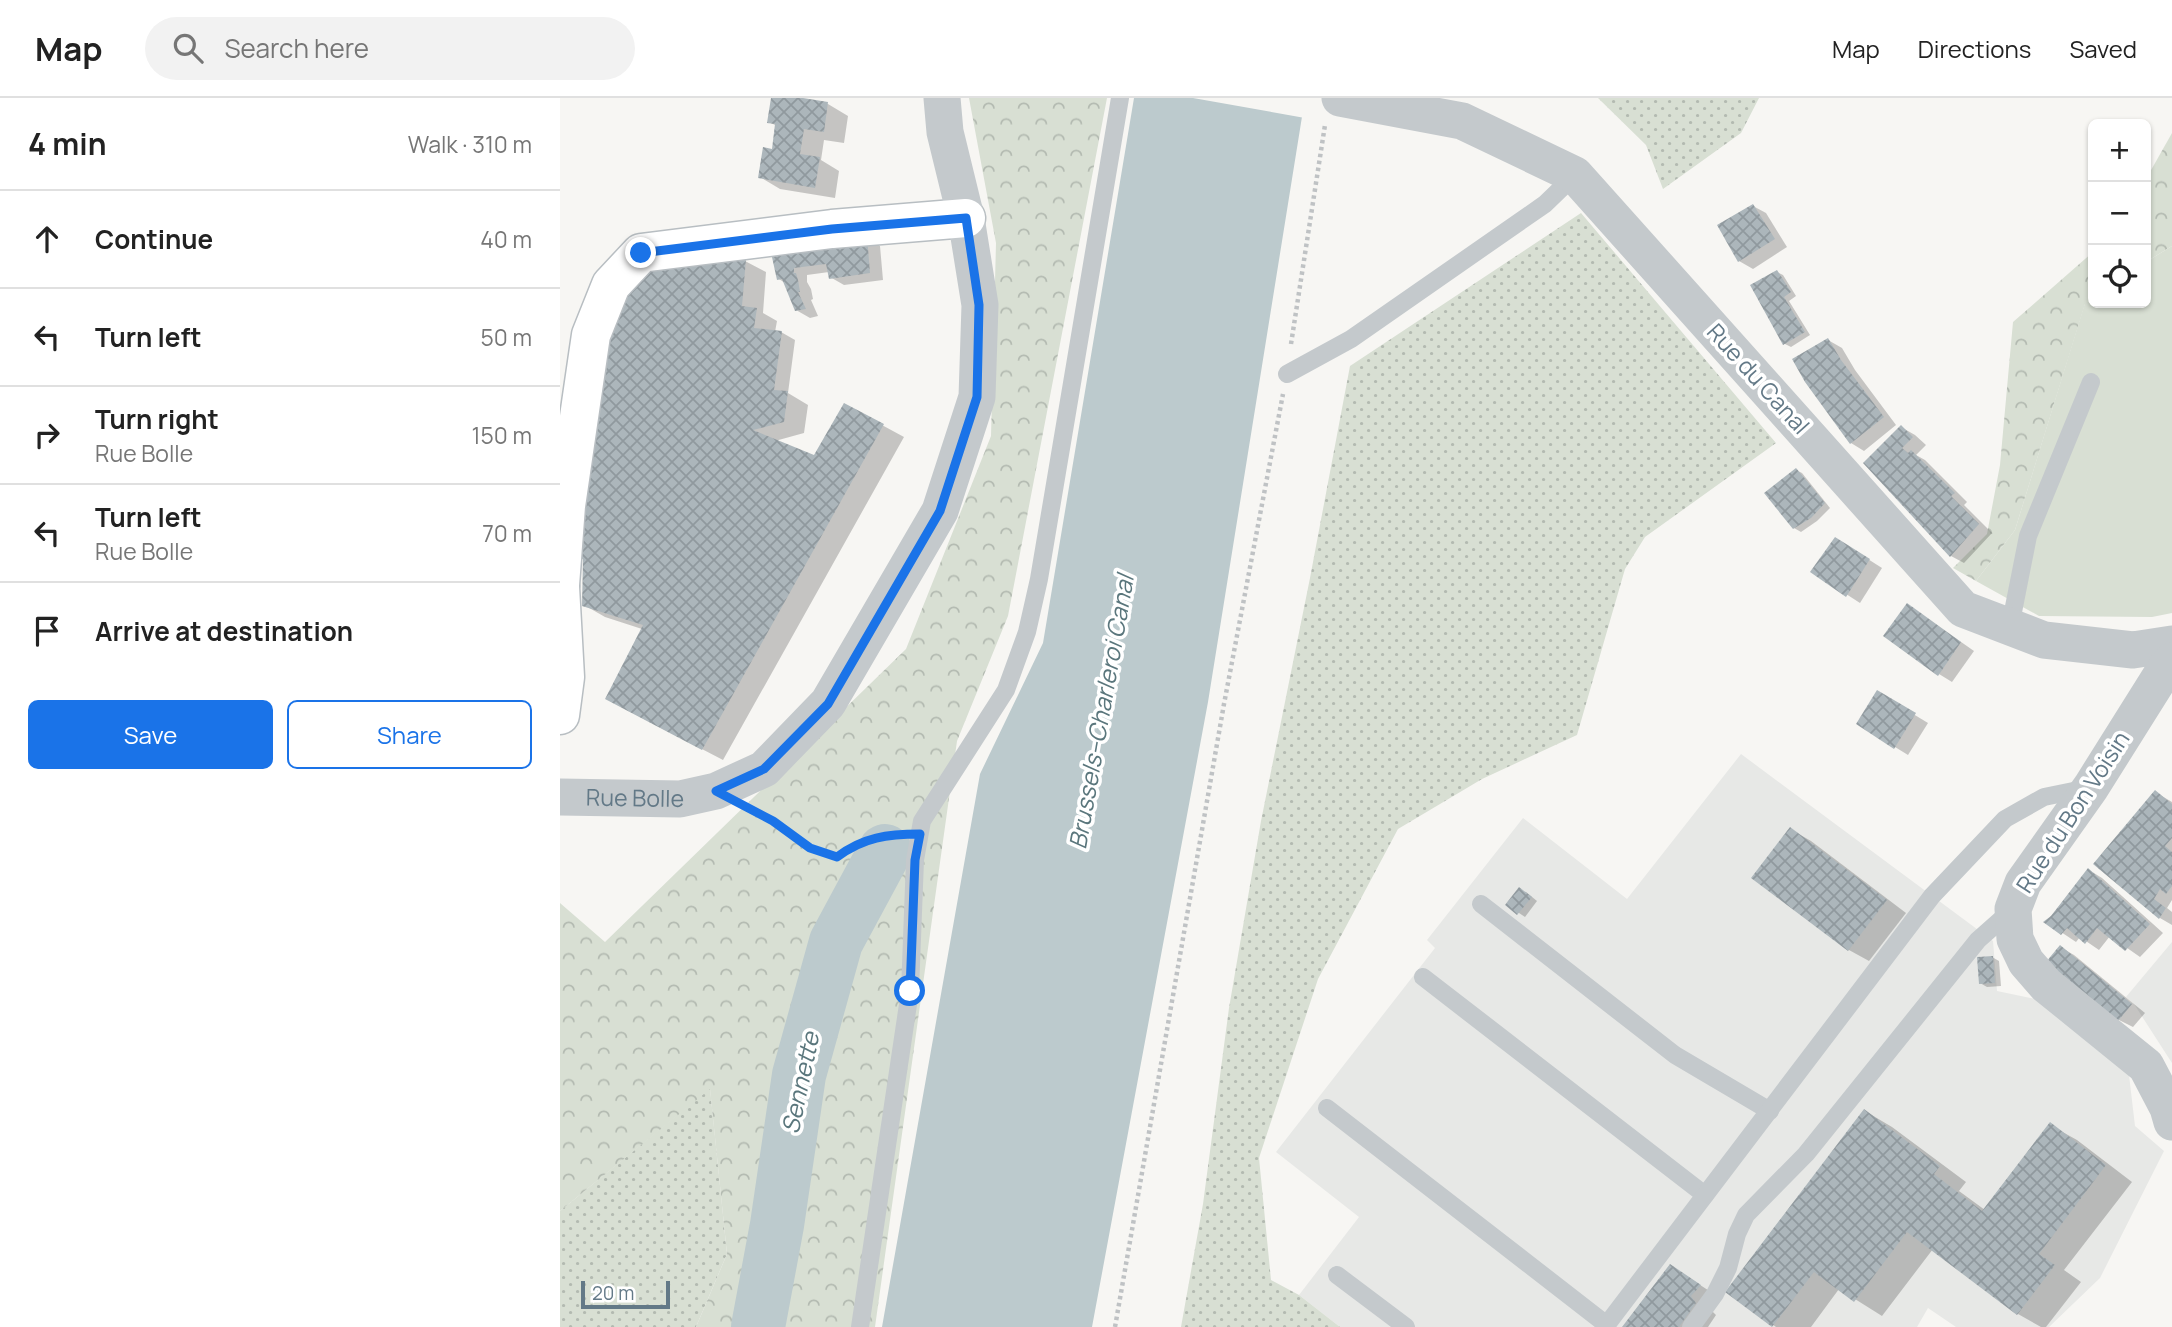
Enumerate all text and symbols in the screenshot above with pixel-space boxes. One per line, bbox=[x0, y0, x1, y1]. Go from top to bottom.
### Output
search box bbox=[145, 17, 635, 80]
text: Map bbox=[35, 26, 103, 71]
icon: search bbox=[169, 29, 207, 67]
text: Search here bbox=[225, 30, 369, 66]
text: Map bbox=[1832, 32, 1880, 65]
text: Directions bbox=[1918, 32, 2031, 65]
text: Saved bbox=[2069, 32, 2137, 65]
map controls bbox=[2088, 119, 2151, 308]
button: + bbox=[2088, 119, 2151, 182]
text: 4 min bbox=[28, 123, 106, 164]
text: Walk · 310 m bbox=[408, 128, 532, 160]
button: − bbox=[2088, 182, 2151, 245]
icon: ahead bbox=[28, 220, 66, 258]
text: Continue bbox=[95, 221, 213, 257]
text: 40 m bbox=[480, 223, 532, 255]
route end bbox=[625, 237, 656, 268]
button: locate bbox=[2088, 245, 2151, 308]
street label: Rue du Canal bbox=[1700, 316, 1817, 441]
icon: left bbox=[28, 318, 66, 356]
text: Turn left bbox=[95, 319, 202, 355]
text: 50 m bbox=[481, 321, 532, 353]
text: Turn right bbox=[95, 401, 219, 437]
icon: right bbox=[28, 416, 66, 454]
text: 150 m bbox=[472, 419, 532, 451]
text: Rue Bolle bbox=[95, 437, 193, 469]
text: Turn left bbox=[95, 499, 202, 535]
icon: left bbox=[28, 514, 66, 552]
text: 70 m bbox=[482, 517, 532, 549]
text: Rue Bolle bbox=[95, 535, 193, 567]
water label: Brussels–Charleroi Canal bbox=[1060, 569, 1141, 851]
icon: arrive bbox=[28, 612, 66, 650]
text: Arrive at destination bbox=[95, 613, 353, 649]
button: Save bbox=[28, 700, 273, 769]
button: Share bbox=[287, 700, 532, 769]
street label: Rue du Bon Voisin bbox=[2008, 724, 2136, 898]
street label: Rue Bolle bbox=[586, 780, 684, 814]
route start bbox=[894, 975, 925, 1006]
water label: Sennette bbox=[773, 1027, 827, 1136]
scale bar bbox=[581, 1278, 670, 1310]
text: 20 m bbox=[592, 1280, 634, 1306]

